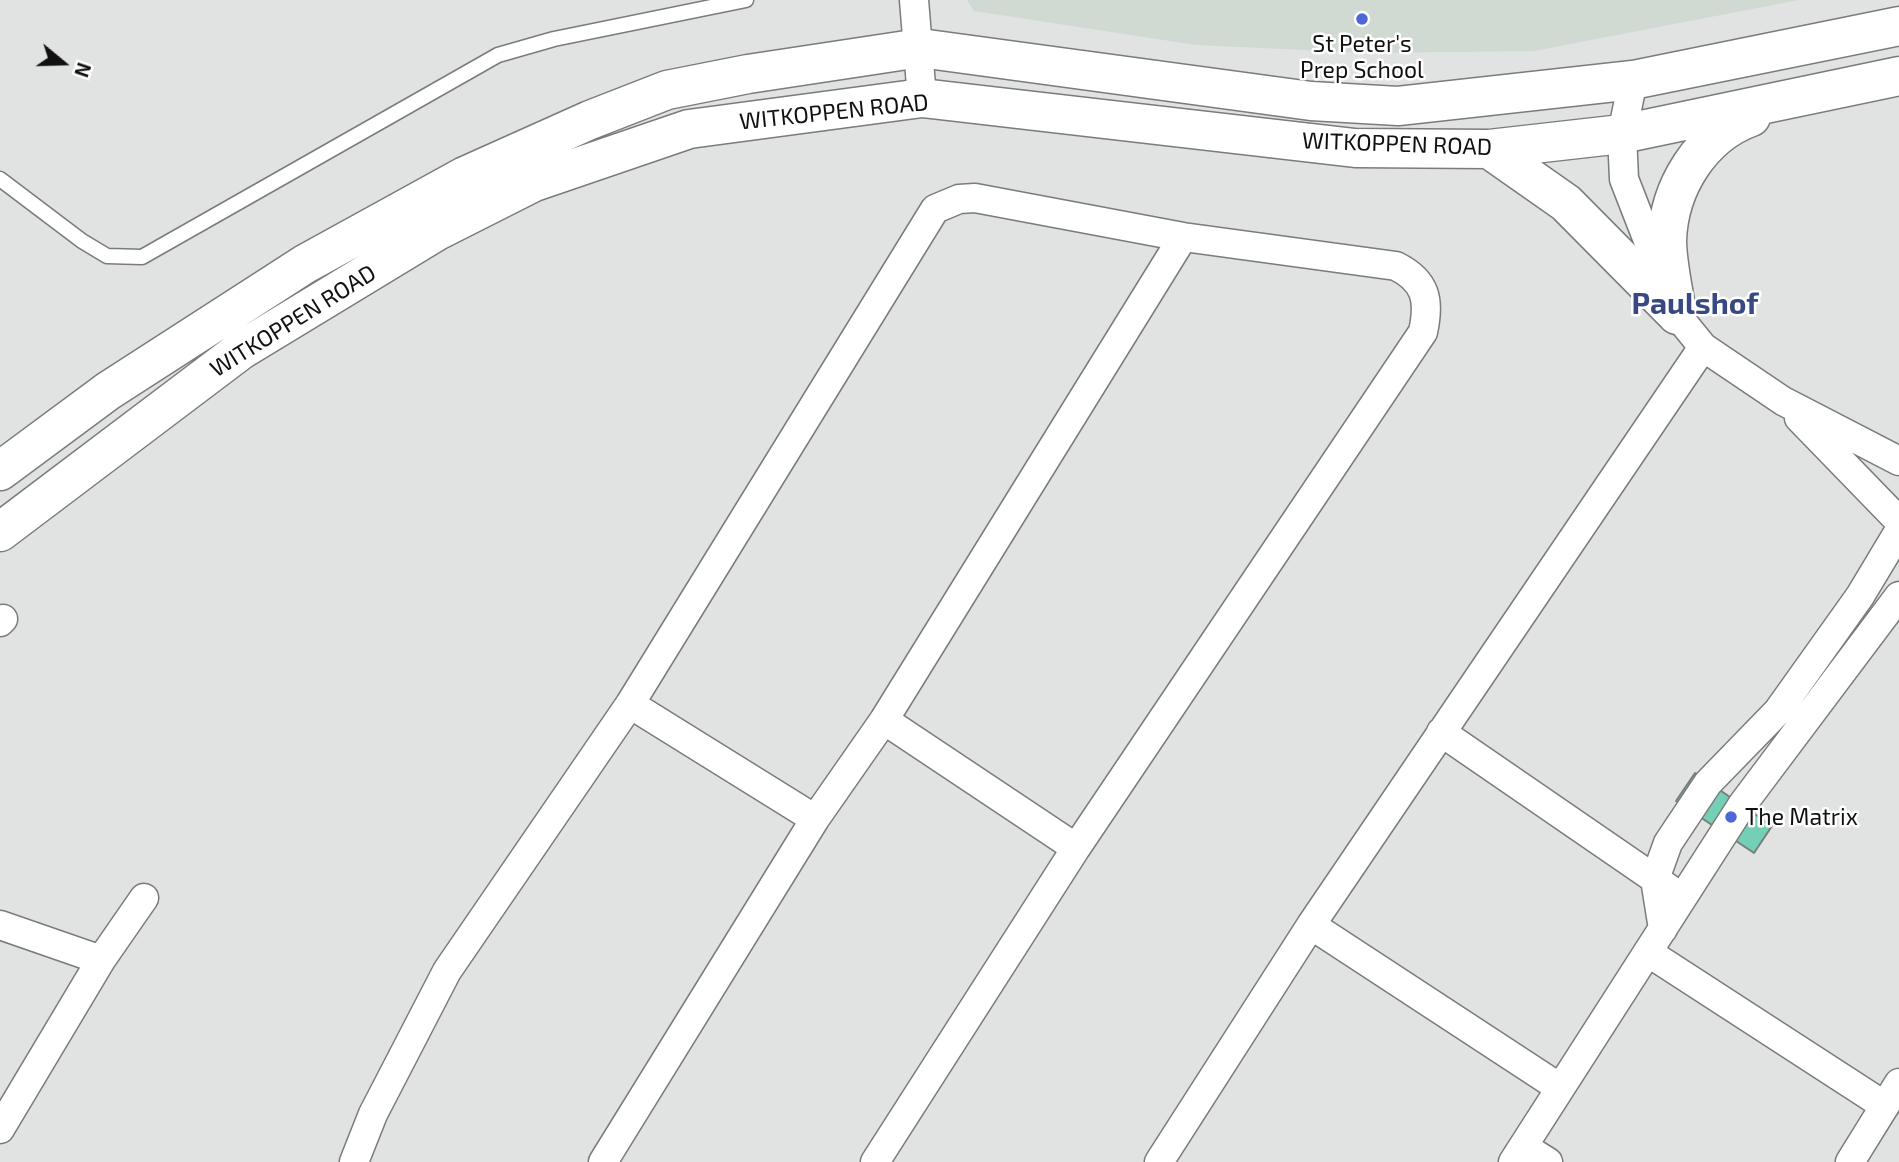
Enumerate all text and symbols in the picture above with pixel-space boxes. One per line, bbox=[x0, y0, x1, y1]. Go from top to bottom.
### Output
marker: St Peter's Prep School bbox=[1354, 11, 1370, 27]
north arrow bbox=[28, 28, 98, 98]
place label: St Peter's Prep School bbox=[1300, 30, 1424, 84]
text: N bbox=[70, 60, 96, 80]
street label: WITKOPPEN ROAD bbox=[738, 88, 930, 136]
street label: WITKOPPEN ROAD bbox=[1302, 127, 1492, 161]
street label: WITKOPPEN ROAD bbox=[205, 259, 381, 383]
district label: Paulshof bbox=[1632, 286, 1758, 322]
place label: The Matrix bbox=[1745, 803, 1858, 831]
marker: The Matrix bbox=[1723, 809, 1739, 825]

